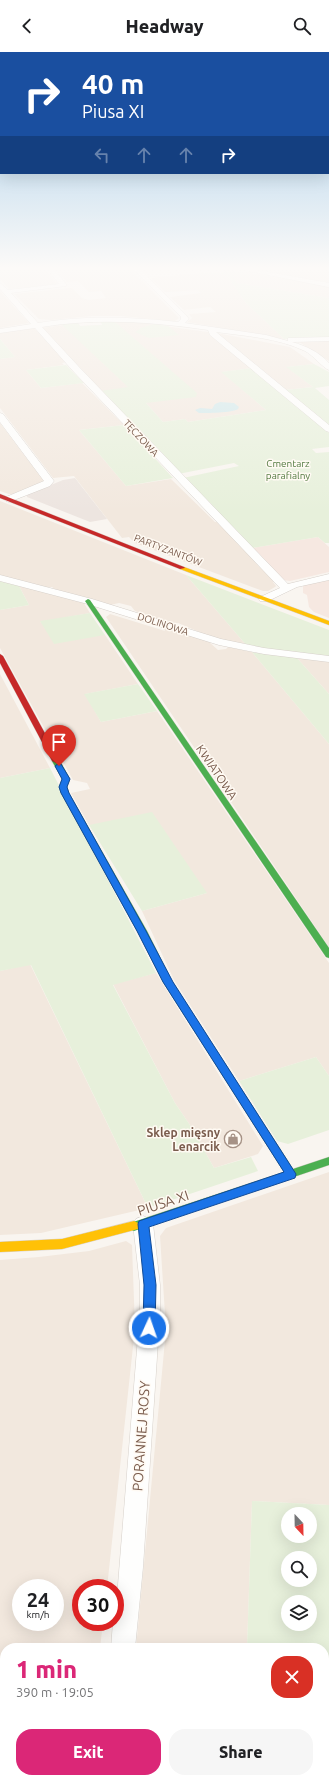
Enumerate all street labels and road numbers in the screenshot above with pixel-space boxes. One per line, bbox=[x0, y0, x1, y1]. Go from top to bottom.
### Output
street label: TĘCZOWA bbox=[121, 417, 161, 459]
street label: PARTYZANTÓW bbox=[132, 531, 204, 568]
street label: DOLINOWA bbox=[136, 611, 190, 638]
street label: KWIATOWA bbox=[194, 742, 240, 802]
street label: PIUSA XI bbox=[135, 1187, 191, 1219]
street label: PORANNEJ ROSY bbox=[129, 1380, 153, 1492]

